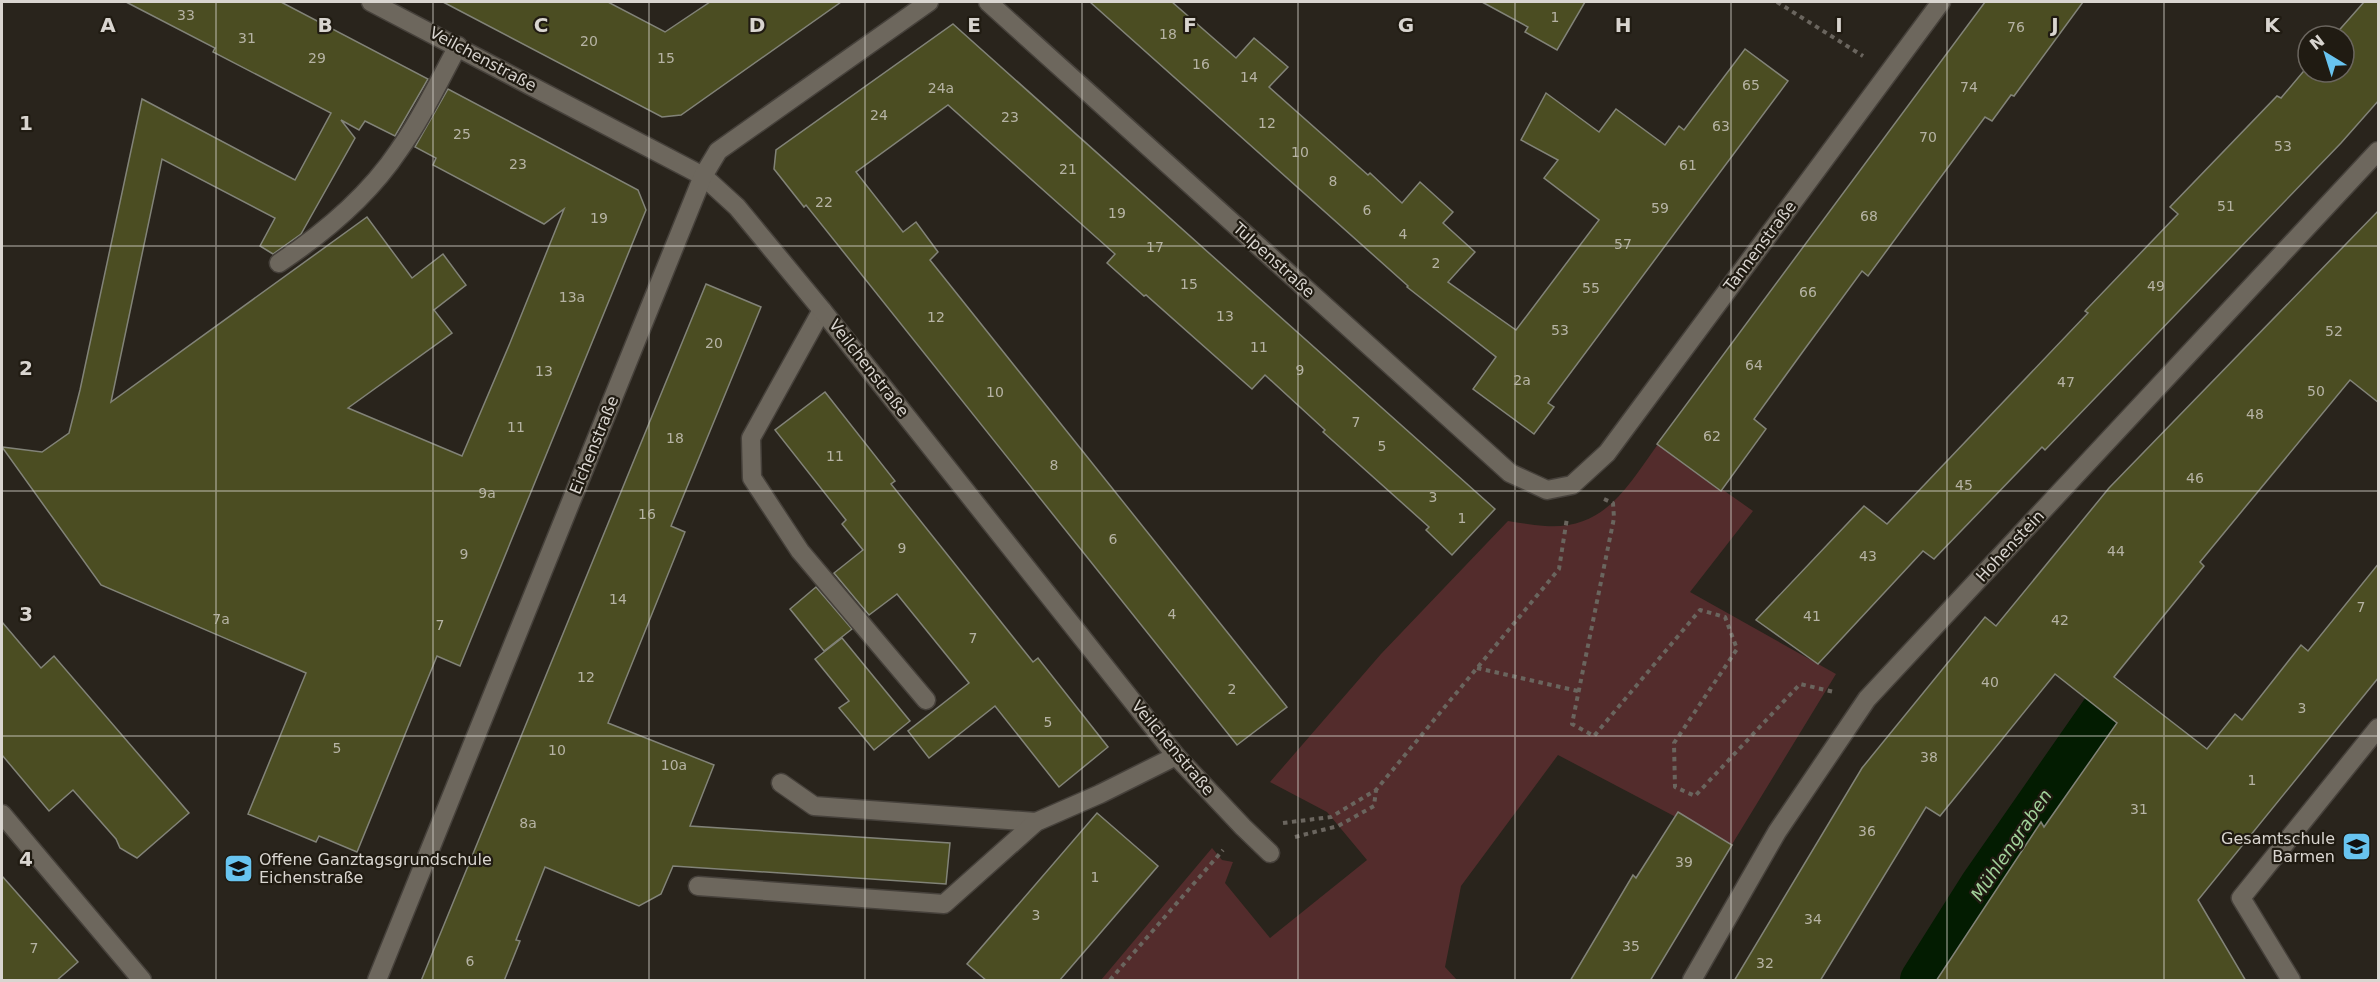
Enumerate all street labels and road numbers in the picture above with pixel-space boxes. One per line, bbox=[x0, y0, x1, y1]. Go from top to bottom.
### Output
street label: Veilchenstraße bbox=[426, 23, 540, 95]
street label: Tannenstraße bbox=[1719, 197, 1800, 296]
street label: Tulpenstraße bbox=[1229, 218, 1319, 302]
street label: Veilchenstraße bbox=[825, 316, 913, 420]
street label: Eichenstraße bbox=[566, 393, 622, 497]
street label: Hohenstein bbox=[1972, 506, 2048, 586]
street label: Veilchenstraße bbox=[1128, 697, 1218, 799]

